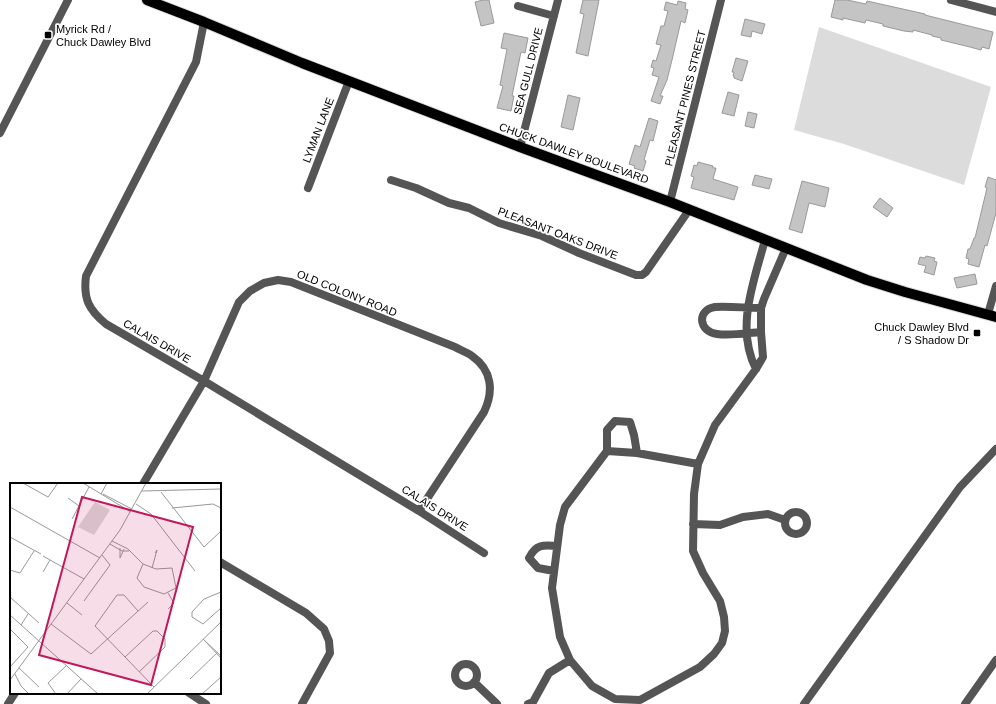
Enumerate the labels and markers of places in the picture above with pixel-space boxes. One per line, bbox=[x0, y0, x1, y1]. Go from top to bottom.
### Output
place label: Myrick Rd / Chuck Dawley Blvd bbox=[56, 23, 151, 48]
marker: Myrick Rd / Chuck Dawley Blvd bbox=[43, 30, 53, 40]
place label: Chuck Dawley Blvd / S Shadow Dr bbox=[874, 321, 969, 346]
marker: Chuck Dawley Blvd / S Shadow Dr bbox=[972, 328, 982, 338]

